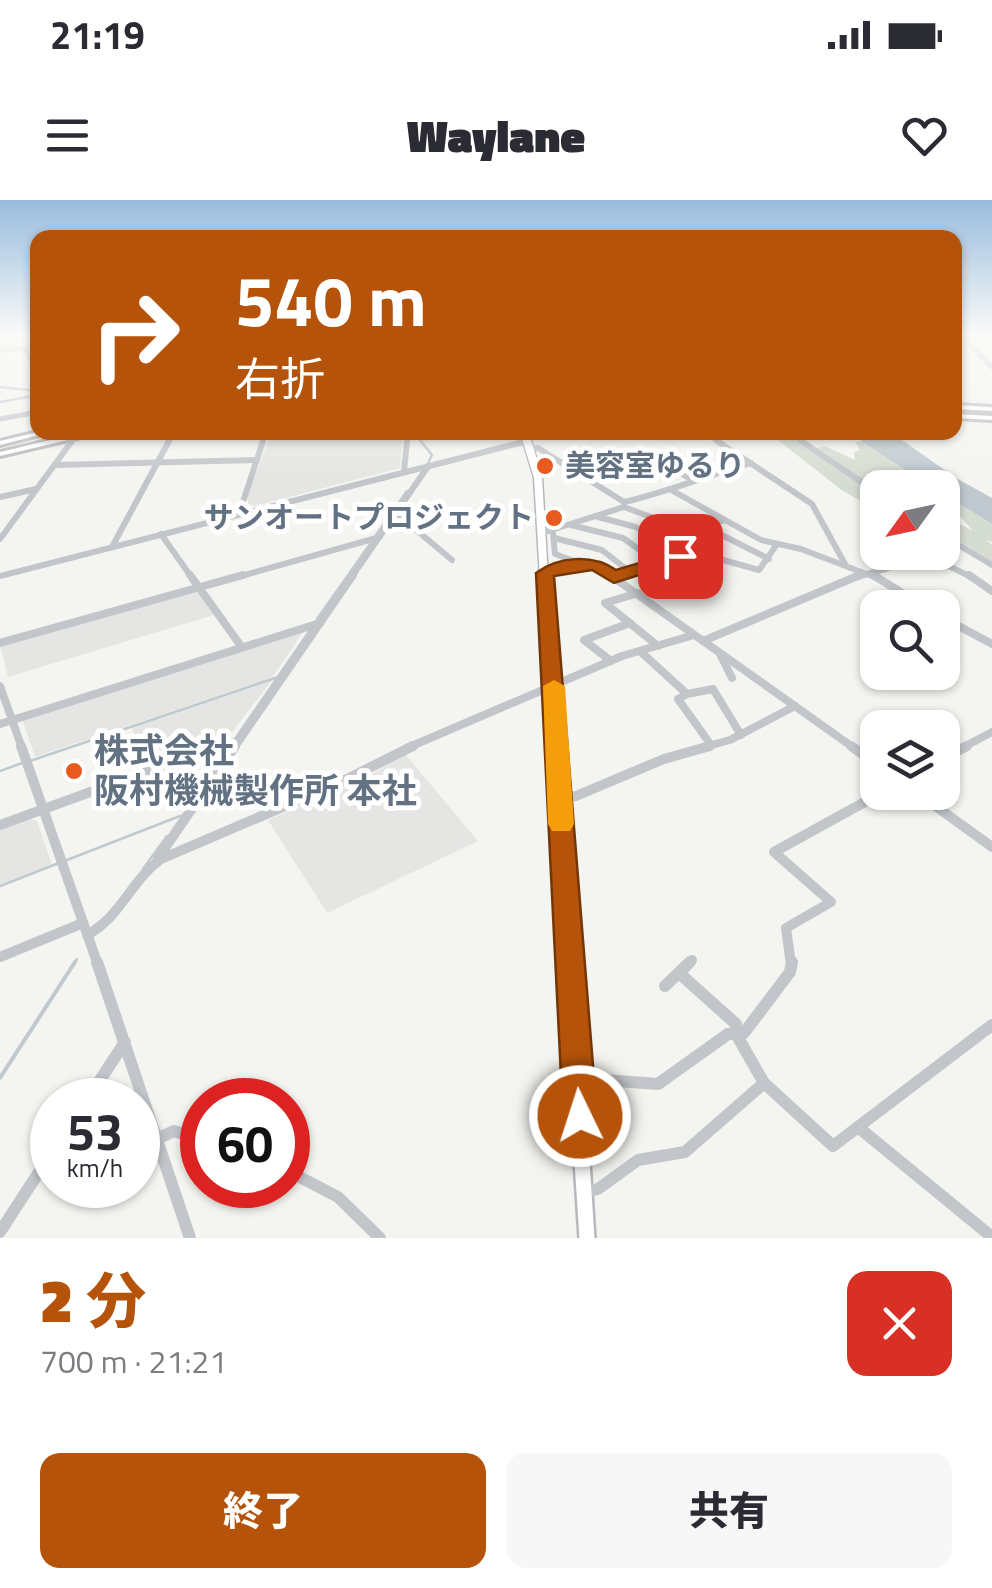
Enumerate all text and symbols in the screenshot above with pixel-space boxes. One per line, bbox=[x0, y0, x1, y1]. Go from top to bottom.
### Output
text: 21:19 bbox=[50, 6, 145, 64]
text: Waylane bbox=[407, 101, 585, 169]
icon: menu bbox=[40, 108, 95, 163]
icon: heart bbox=[897, 108, 952, 163]
text: 540 m bbox=[235, 247, 427, 353]
icon: right bbox=[70, 270, 200, 400]
text: 右折 bbox=[235, 344, 325, 412]
place label: 美容室ゆるり bbox=[565, 442, 745, 488]
marker: 美容室ゆるり bbox=[534, 455, 556, 477]
north arrow bbox=[860, 470, 960, 570]
map controls bbox=[860, 470, 960, 810]
place label: サンオートプロジェクト bbox=[204, 494, 534, 540]
marker: サンオートプロジェクト bbox=[543, 507, 565, 529]
pin bbox=[638, 514, 723, 599]
icon: arrive bbox=[653, 529, 708, 584]
button: search bbox=[860, 590, 960, 690]
button: layers bbox=[860, 710, 960, 810]
place label: 株式会社 阪村機械製作所 本社 bbox=[94, 723, 417, 817]
marker: 株式会社 阪村機械製作所 本社 bbox=[63, 760, 85, 782]
position arrow bbox=[528, 1064, 632, 1168]
speed limit sign: 60 bbox=[180, 1078, 310, 1208]
text: 53 bbox=[67, 1093, 123, 1169]
text: km/h bbox=[67, 1149, 123, 1187]
text: 2 分 bbox=[40, 1254, 146, 1345]
button: close bbox=[847, 1271, 952, 1376]
text: 700 m · 21:21 bbox=[40, 1337, 227, 1385]
button: 終了 bbox=[40, 1453, 486, 1568]
button: 共有 bbox=[506, 1453, 952, 1568]

